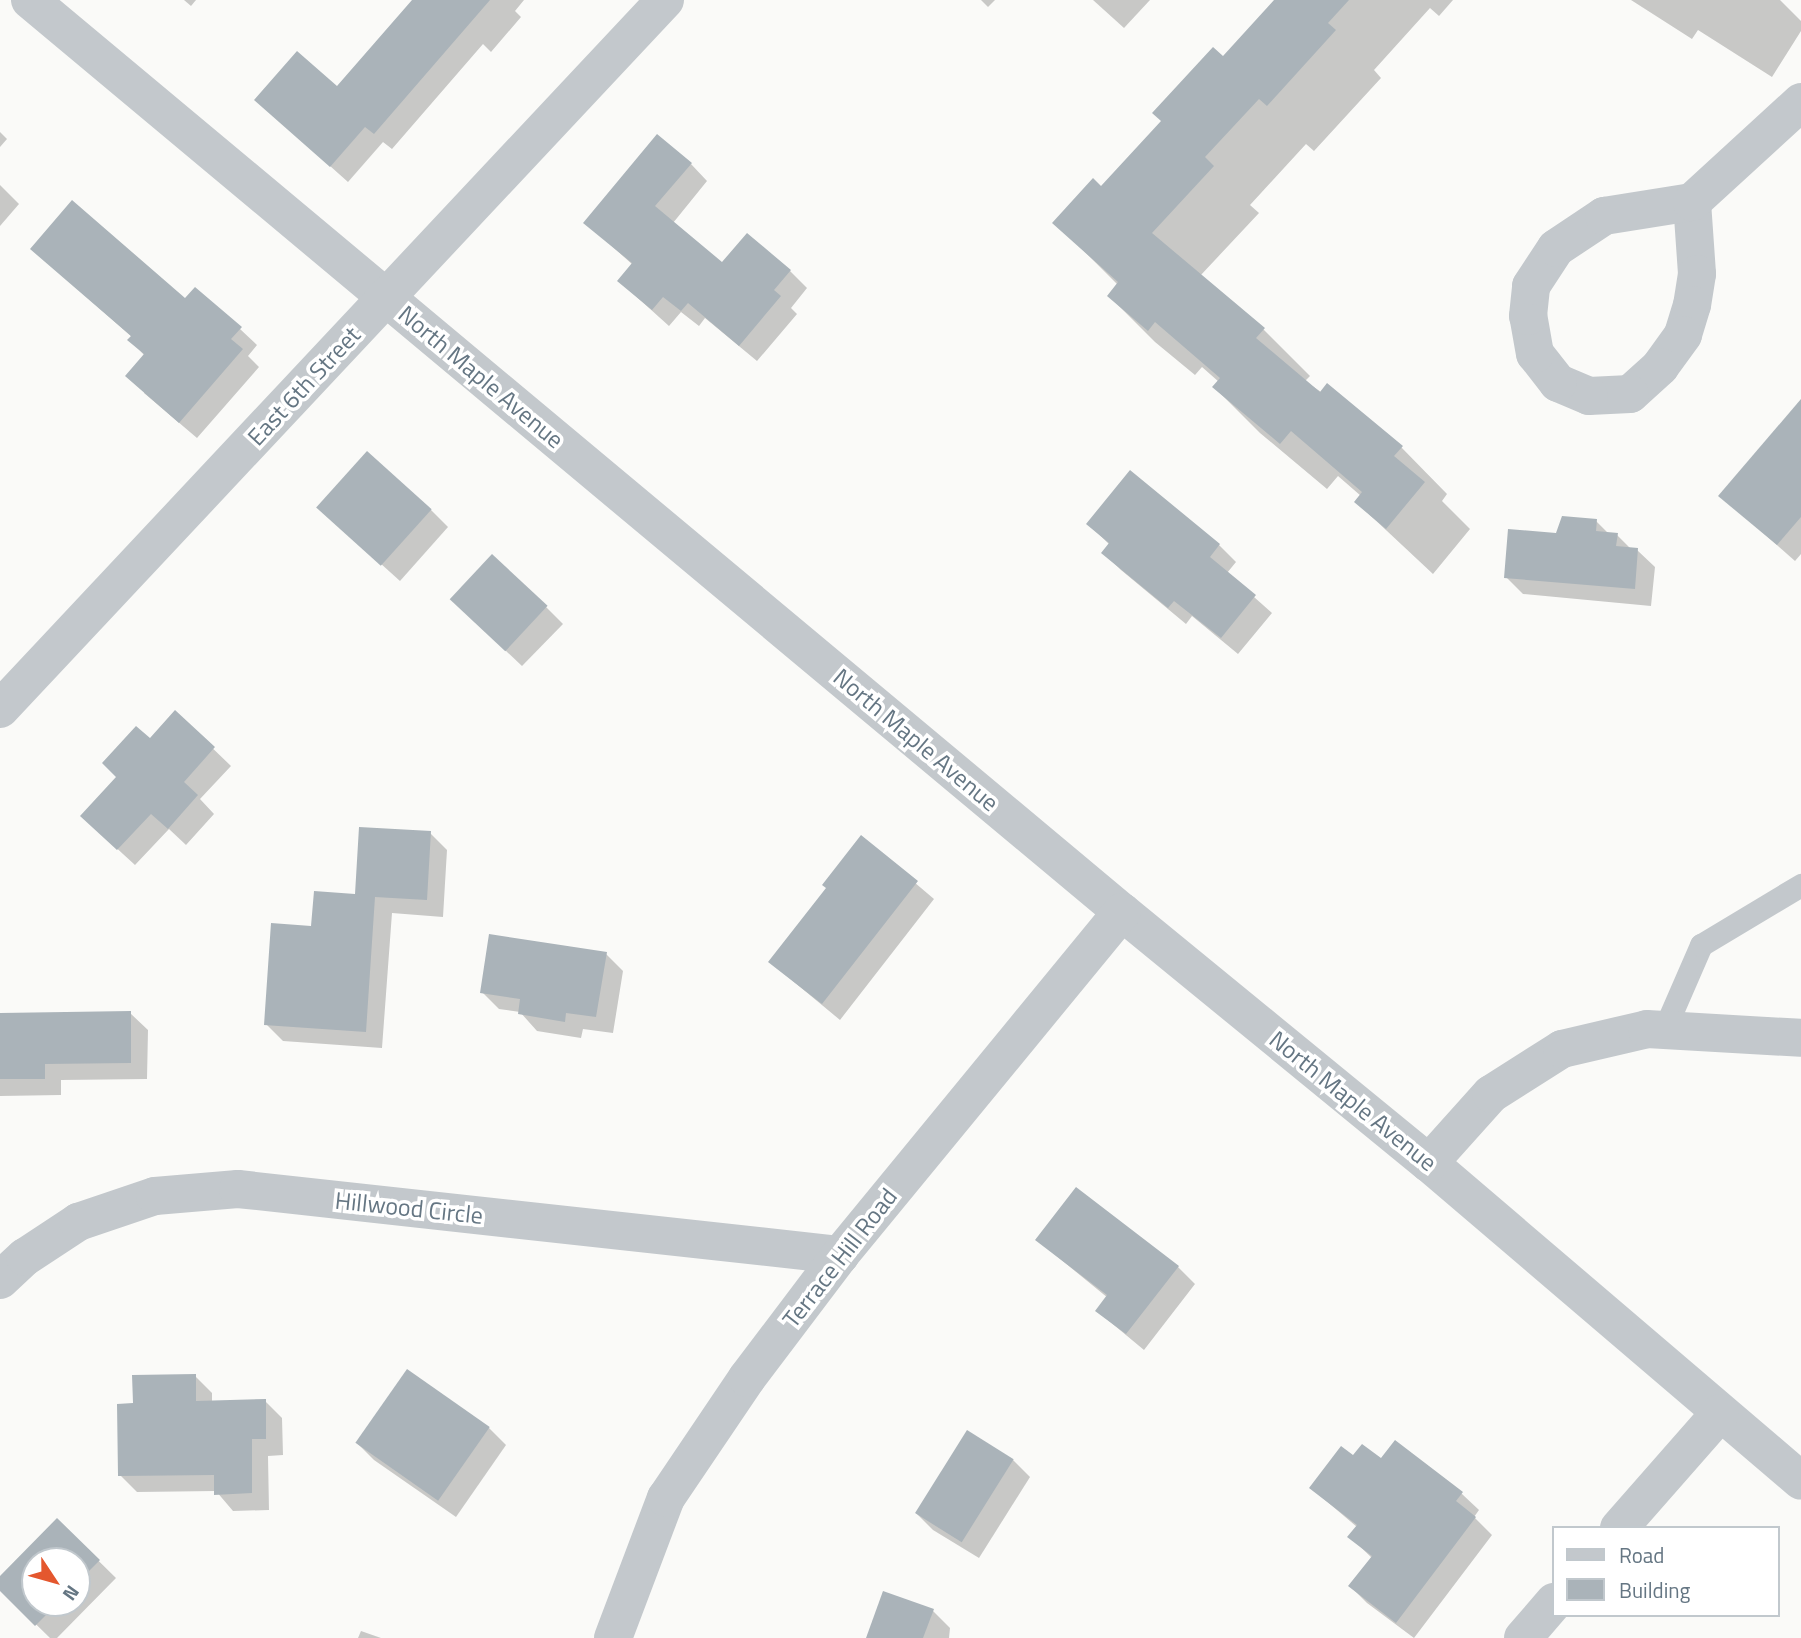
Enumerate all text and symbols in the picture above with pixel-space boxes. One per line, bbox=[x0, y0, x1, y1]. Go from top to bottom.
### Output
street label: North Maple Avenue bbox=[393, 300, 569, 454]
street label: East 6th Street bbox=[242, 321, 366, 451]
street label: North Maple Avenue bbox=[828, 663, 1004, 817]
street label: North Maple Avenue bbox=[1264, 1025, 1442, 1177]
street label: Terrace Hill Road bbox=[777, 1183, 903, 1333]
street label: Hillwood Circle bbox=[334, 1186, 484, 1230]
legend bbox=[1552, 1526, 1780, 1617]
text: Road bbox=[1619, 1539, 1664, 1571]
north arrow bbox=[21, 1547, 91, 1617]
text: Building bbox=[1619, 1574, 1690, 1606]
text: N bbox=[56, 1580, 87, 1607]

